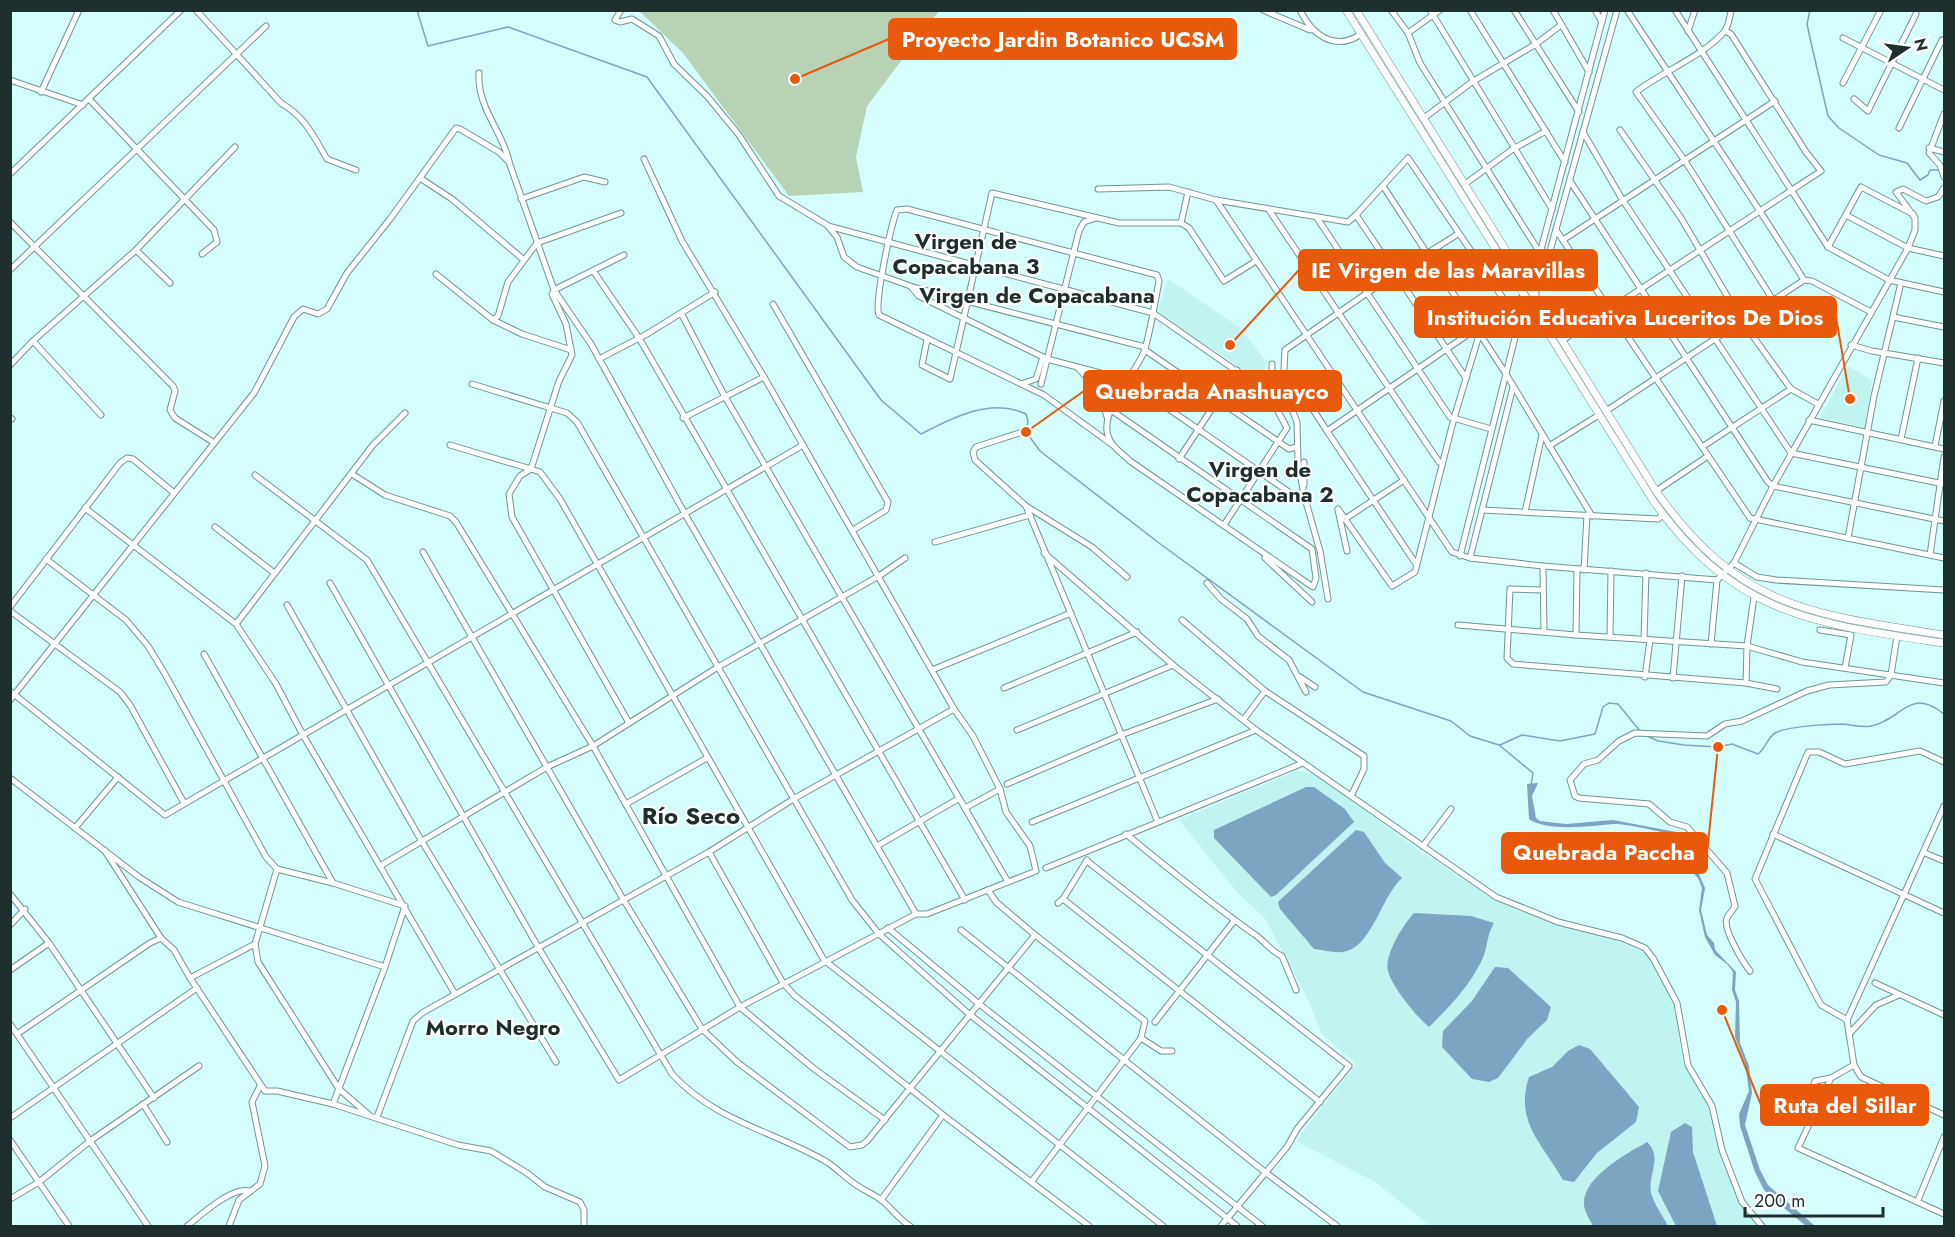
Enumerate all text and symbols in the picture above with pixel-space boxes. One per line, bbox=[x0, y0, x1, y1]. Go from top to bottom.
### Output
north arrow bbox=[1877, 18, 1937, 78]
callout: Proyecto Jardin Botanico UCSM bbox=[889, 19, 1236, 59]
text: Proyecto Jardin Botanico UCSM bbox=[902, 23, 1224, 55]
text: N bbox=[1908, 36, 1934, 54]
district label: Virgen de Copacabana 3 bbox=[893, 225, 1039, 282]
callout: IE Virgen de las Maravillas bbox=[1299, 250, 1597, 290]
text: IE Virgen de las Maravillas bbox=[1311, 254, 1585, 286]
district label: Virgen de Copacabana bbox=[918, 279, 1155, 311]
callout: Institución Educativa Luceritos De Dios bbox=[1415, 297, 1836, 337]
text: Institución Educativa Luceritos De Dios bbox=[1427, 301, 1823, 333]
callout: Quebrada Anashuayco bbox=[1084, 371, 1341, 411]
text: Quebrada Anashuayco bbox=[1095, 375, 1329, 407]
district label: Virgen de Copacabana 2 bbox=[1186, 453, 1334, 510]
district label: Río Seco bbox=[642, 798, 740, 833]
callout: Quebrada Paccha bbox=[1502, 833, 1707, 873]
text: Quebrada Paccha bbox=[1513, 836, 1695, 868]
district label: Morro Negro bbox=[425, 1011, 561, 1043]
callout: Ruta del Sillar bbox=[1761, 1085, 1928, 1125]
text: Ruta del Sillar bbox=[1773, 1089, 1917, 1121]
scale bar bbox=[1745, 1180, 1883, 1218]
text: 200 m bbox=[1754, 1188, 1805, 1214]

